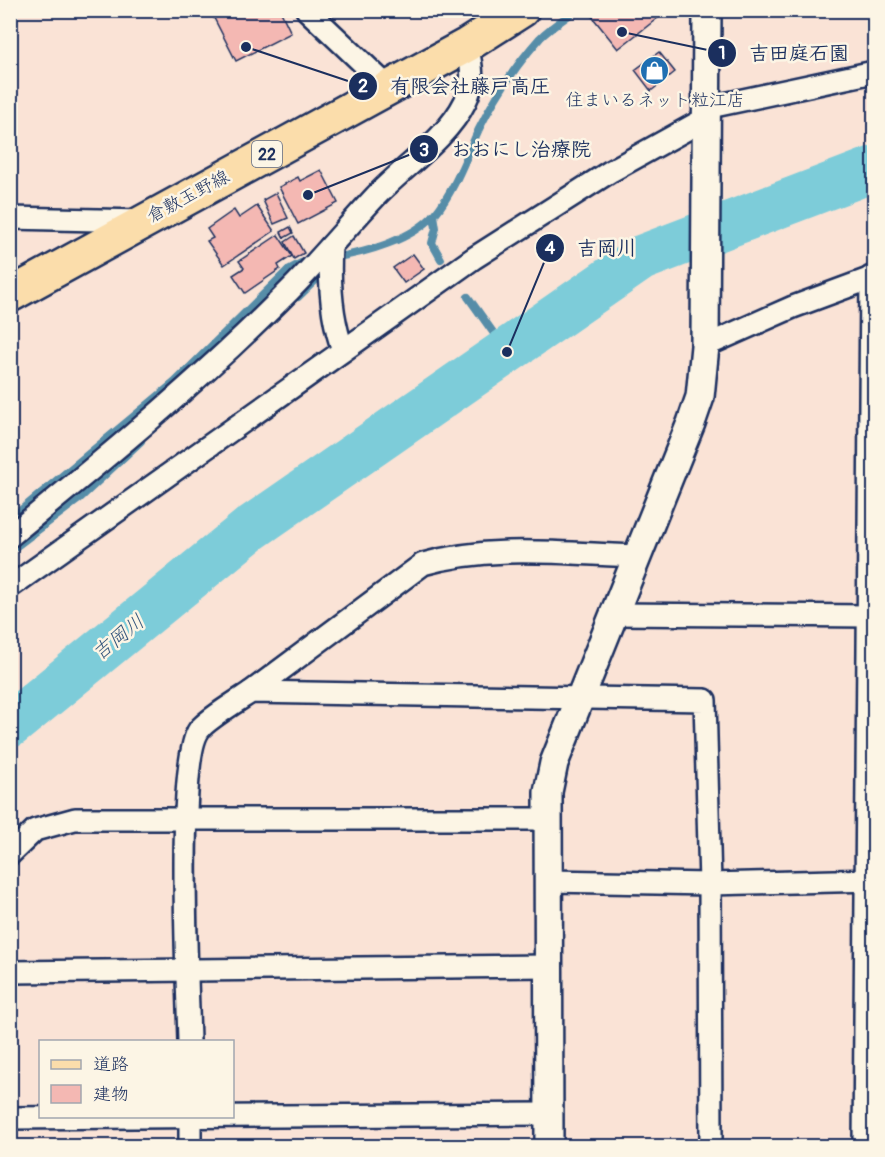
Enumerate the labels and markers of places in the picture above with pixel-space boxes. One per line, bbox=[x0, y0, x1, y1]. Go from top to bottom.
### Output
callout: 吉田庭石園 bbox=[707, 34, 861, 72]
shop icon: 住まいるネット粒江店 bbox=[639, 55, 671, 87]
callout: 有限会社藤戸高圧 bbox=[348, 67, 562, 105]
place label: 住まいるネット粒江店 bbox=[565, 89, 745, 112]
callout: おおにし治療院 bbox=[409, 130, 603, 168]
callout: 吉岡川 bbox=[535, 229, 649, 267]

